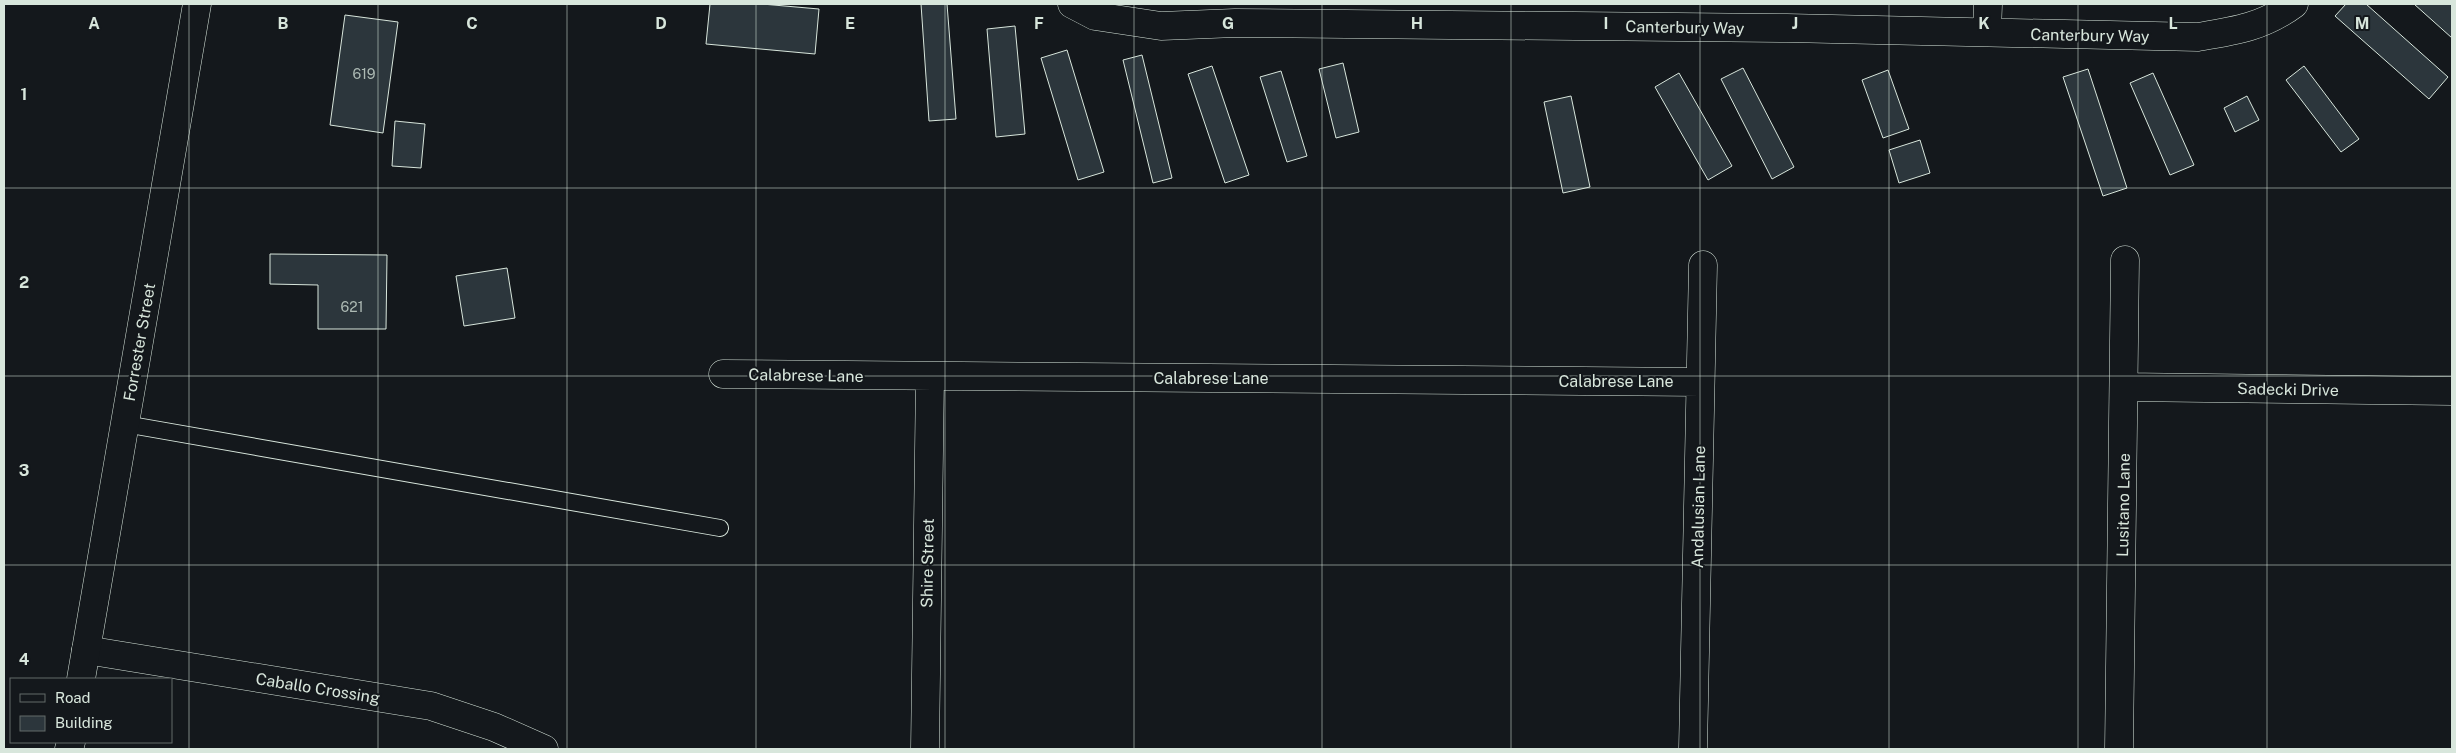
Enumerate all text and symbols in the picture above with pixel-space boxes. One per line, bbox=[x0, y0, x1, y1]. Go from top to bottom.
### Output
text: A bbox=[88, 14, 100, 33]
text: B bbox=[278, 14, 289, 33]
text: C bbox=[466, 14, 478, 33]
text: D bbox=[655, 14, 667, 33]
text: E bbox=[845, 14, 855, 33]
text: F bbox=[1034, 14, 1044, 33]
text: G bbox=[1222, 14, 1234, 33]
text: H bbox=[1411, 14, 1423, 33]
text: I bbox=[1604, 14, 1608, 33]
text: J bbox=[1792, 14, 1798, 33]
text: K bbox=[1978, 14, 1990, 33]
text: L bbox=[2168, 14, 2178, 33]
text: M bbox=[2355, 14, 2369, 33]
street label: Canterbury Way bbox=[1625, 17, 1745, 38]
street label: Canterbury Way bbox=[2030, 25, 2150, 46]
house number: 619 bbox=[352, 66, 376, 82]
text: 1 bbox=[21, 85, 27, 104]
text: 2 bbox=[19, 273, 29, 292]
street label: Forrester Street bbox=[120, 282, 159, 403]
house number: 621 bbox=[341, 299, 363, 315]
street label: Calabrese Lane bbox=[748, 365, 864, 386]
street label: Calabrese Lane bbox=[1153, 369, 1269, 388]
street label: Calabrese Lane bbox=[1558, 372, 1674, 391]
street label: Sadecki Drive bbox=[2237, 379, 2339, 400]
street label: Andalusian Lane bbox=[1688, 445, 1709, 569]
street label: Lusitano Lane bbox=[2113, 453, 2134, 557]
text: 3 bbox=[19, 461, 29, 480]
street label: Shire Street bbox=[917, 518, 938, 608]
text: 4 bbox=[19, 650, 30, 669]
street label: Caballo Crossing bbox=[254, 669, 381, 708]
legend bbox=[10, 678, 172, 743]
text: Road bbox=[55, 689, 91, 706]
text: Building bbox=[55, 714, 113, 731]

